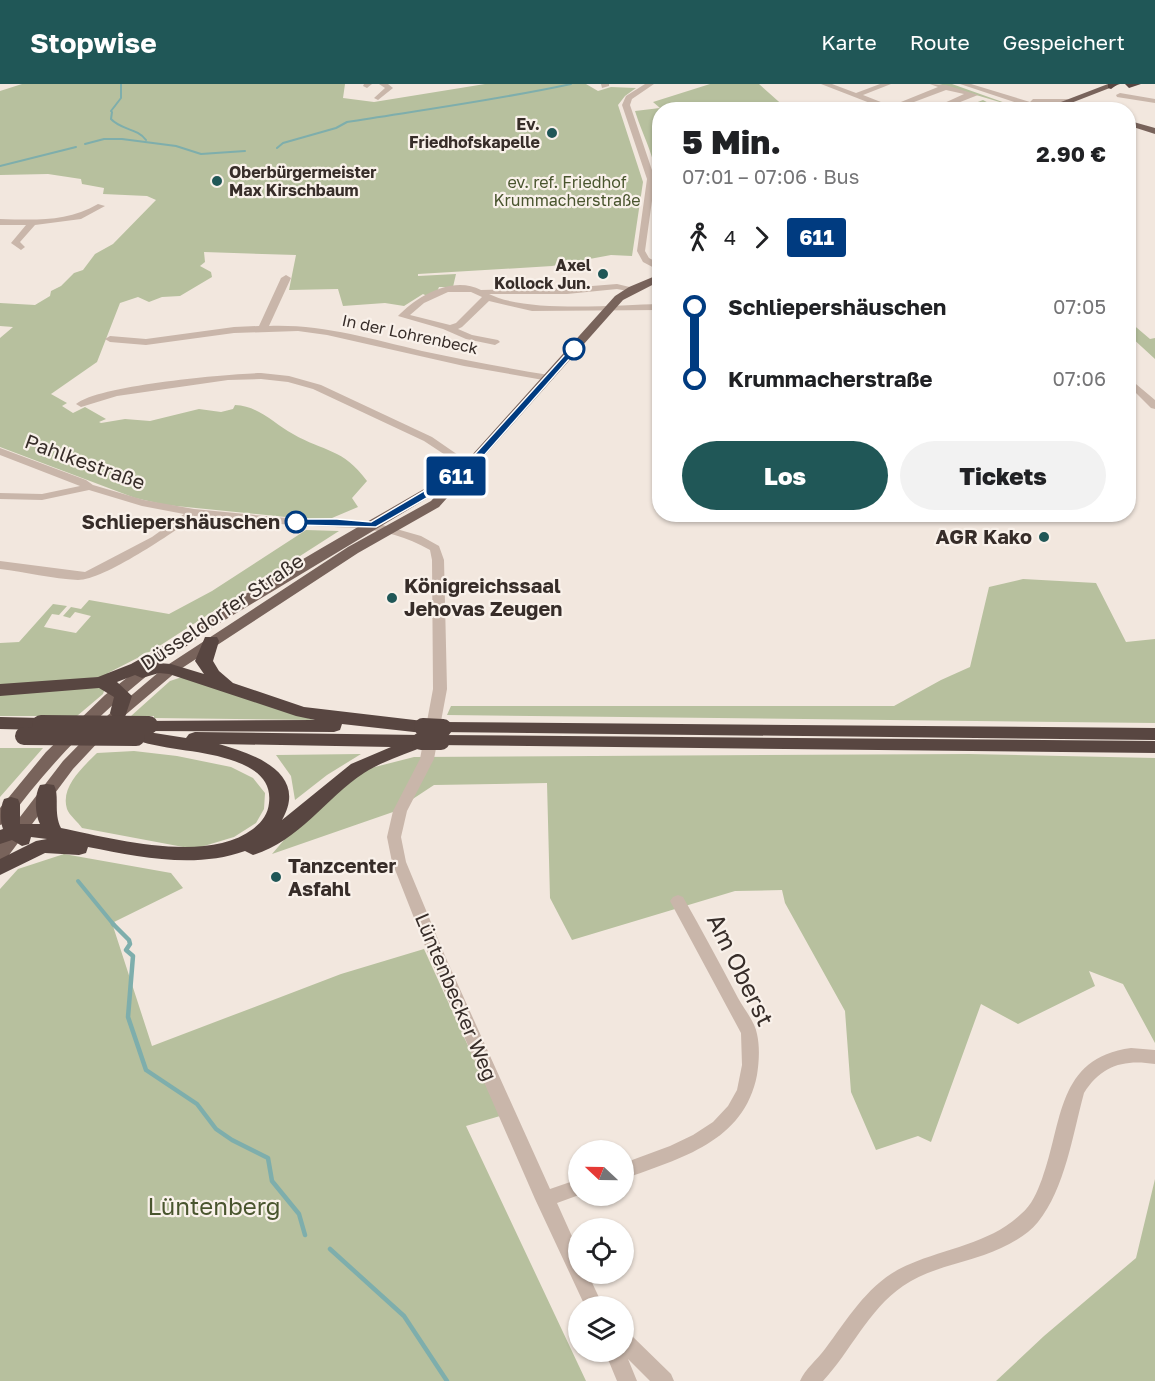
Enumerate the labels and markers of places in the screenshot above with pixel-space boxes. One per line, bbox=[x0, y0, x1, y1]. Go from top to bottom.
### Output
place label: Ev. Friedhofskapelle bbox=[409, 114, 540, 152]
marker: Ev. Friedhofskapelle bbox=[545, 126, 559, 140]
place label: Oberbürgermeister Max Kirschbaum bbox=[229, 162, 377, 200]
marker: Oberbürgermeister Max Kirschbaum bbox=[210, 174, 224, 188]
place label: Axel Kollock Jun. bbox=[494, 255, 592, 293]
marker: Axel Kollock Jun. bbox=[596, 267, 610, 281]
unlabelled marker bbox=[563, 338, 585, 360]
place label: Schliepershäuschen bbox=[82, 509, 280, 533]
marker: Schliepershäuschen bbox=[285, 511, 307, 533]
place label: AGR Kako bbox=[935, 524, 1032, 548]
marker: AGR Kako bbox=[1037, 530, 1051, 544]
place label: Königreichssaal Jehovas Zeugen bbox=[404, 573, 562, 620]
marker: Königreichssaal Jehovas Zeugen bbox=[385, 591, 399, 605]
place label: Tanzcenter Asfahl bbox=[288, 853, 396, 900]
marker: Tanzcenter Asfahl bbox=[269, 870, 283, 884]

